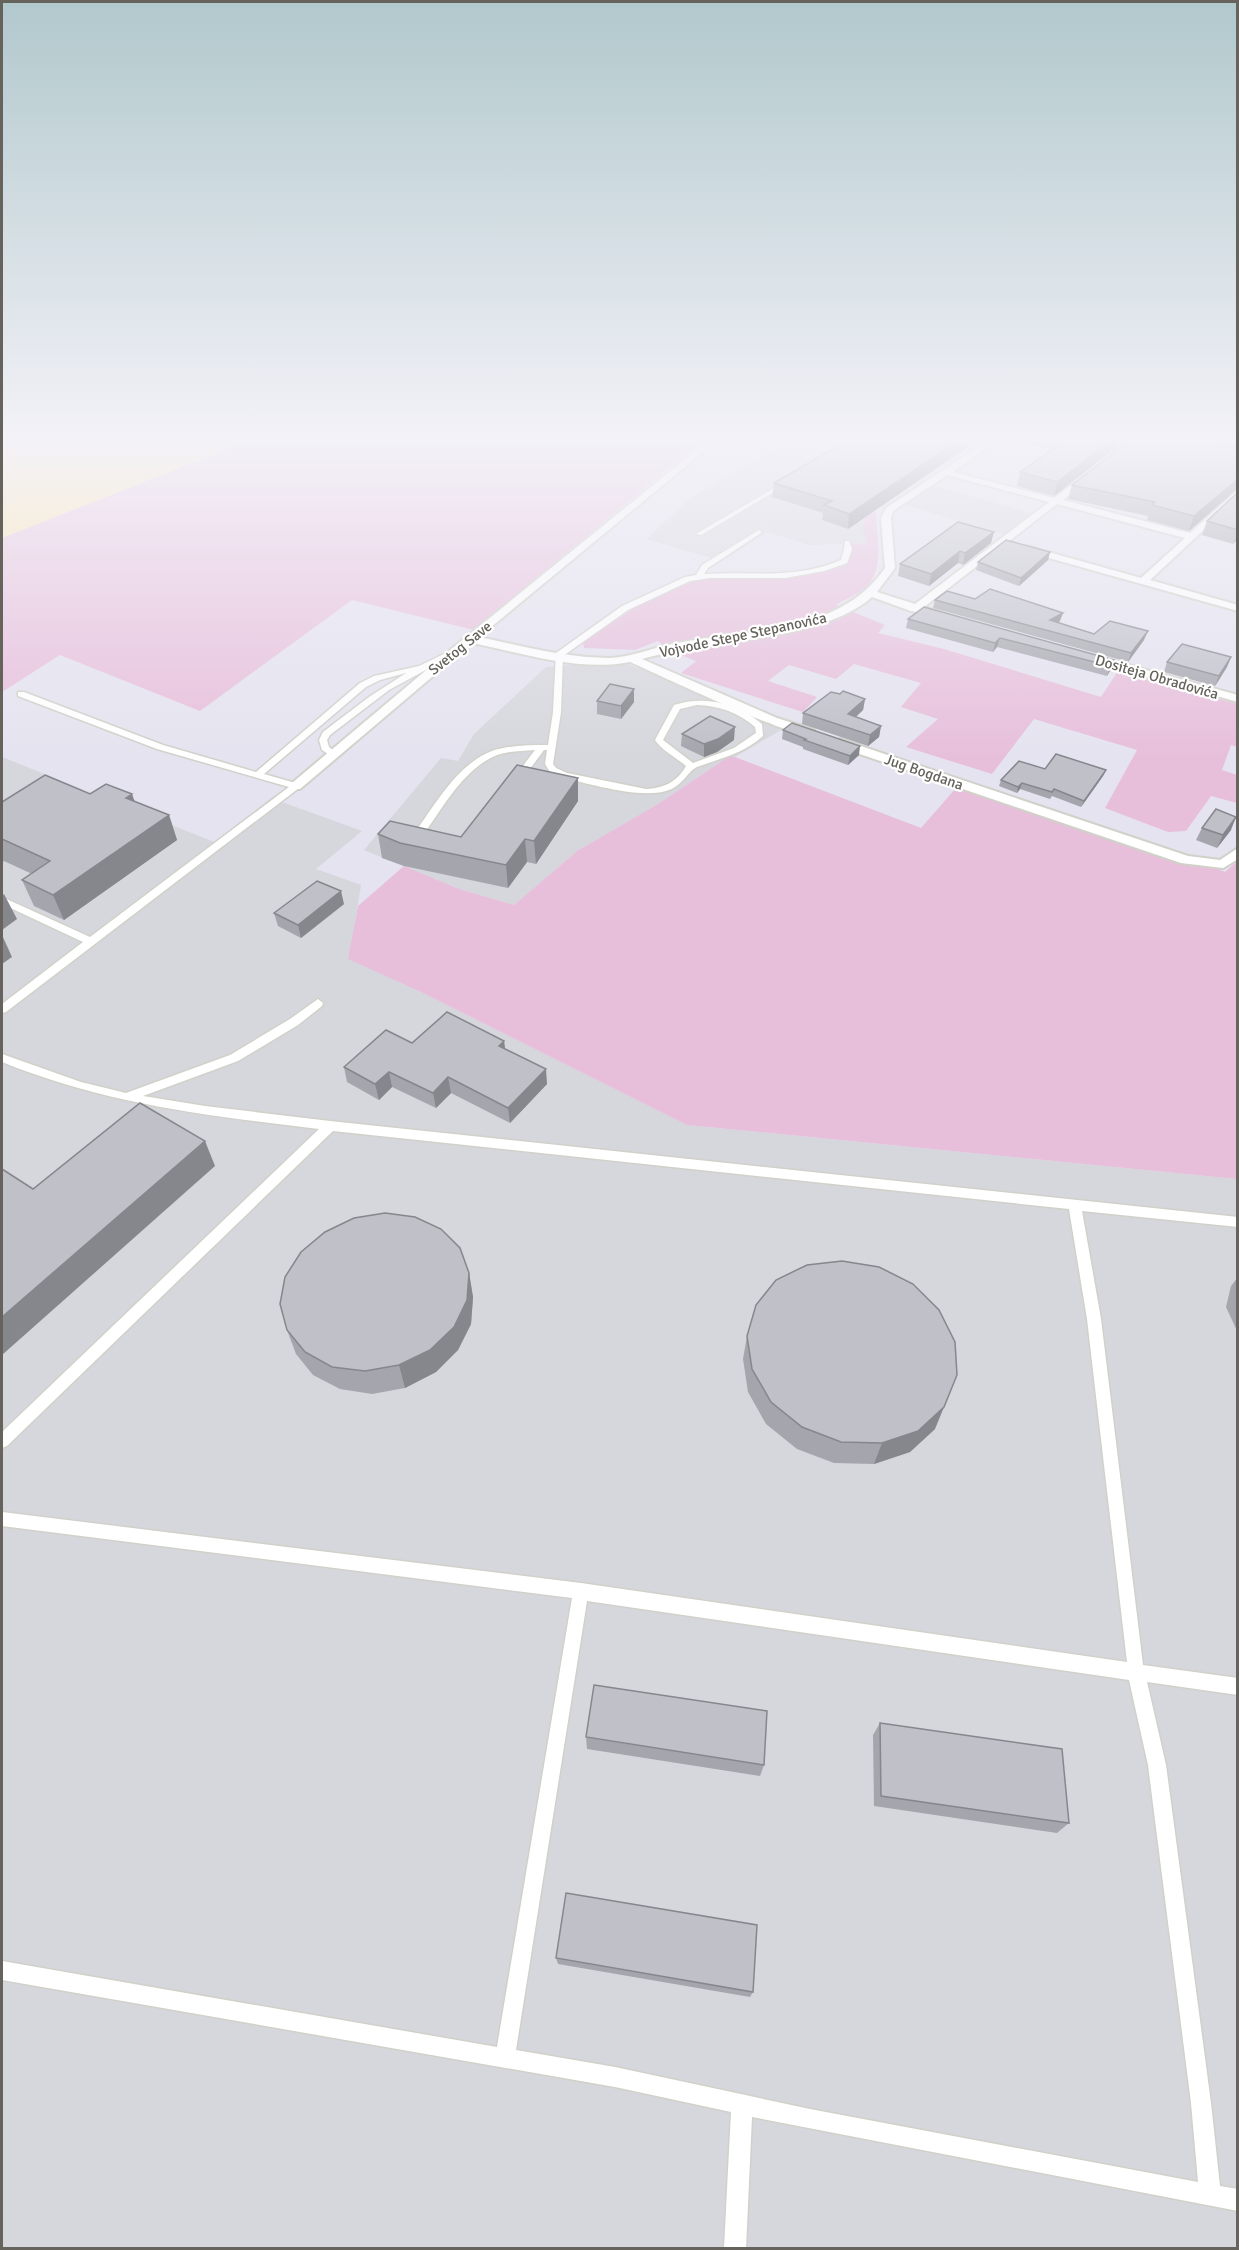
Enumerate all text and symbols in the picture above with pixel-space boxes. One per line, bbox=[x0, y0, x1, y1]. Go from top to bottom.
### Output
street label: Vojvode Stepe Stepanovića bbox=[658, 608, 828, 662]
street label: Svetog Save bbox=[425, 617, 495, 679]
street label: Dositeja Obradovića bbox=[1093, 651, 1221, 703]
street label: Jug Bogdana bbox=[882, 750, 966, 794]

